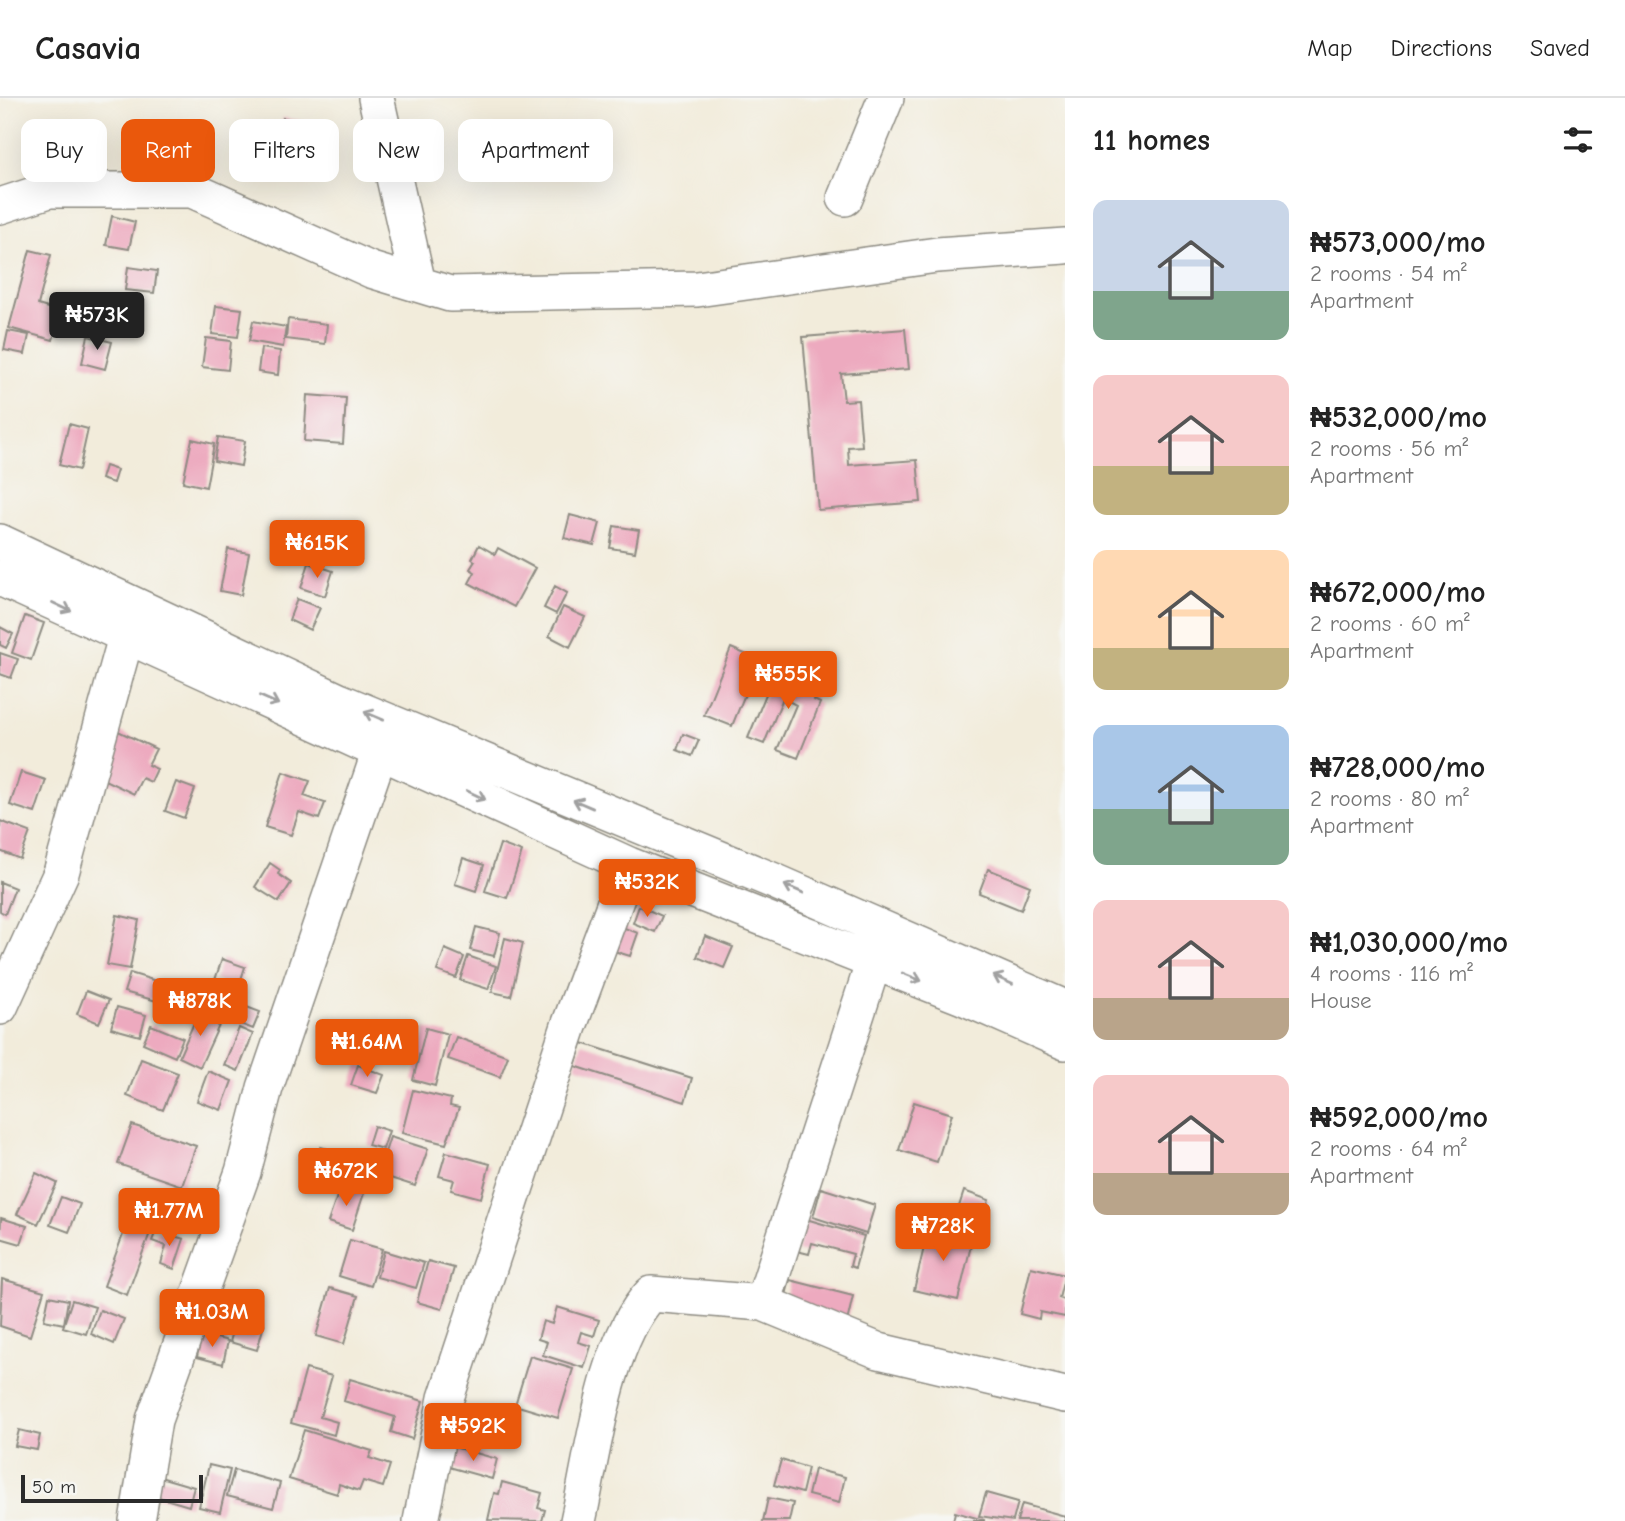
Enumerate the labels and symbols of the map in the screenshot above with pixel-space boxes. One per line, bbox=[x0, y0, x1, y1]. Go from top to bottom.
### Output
pin: ₦573K bbox=[48, 292, 146, 352]
pin: ₦615K bbox=[268, 520, 366, 580]
one-way arrow bbox=[51, 601, 72, 614]
pin: ₦555K bbox=[739, 652, 837, 711]
one-way arrow bbox=[258, 694, 280, 707]
one-way arrow bbox=[363, 708, 385, 721]
one-way arrow bbox=[466, 789, 487, 802]
one-way arrow bbox=[573, 796, 595, 809]
pin: ₦532K bbox=[598, 860, 696, 919]
one-way arrow bbox=[784, 882, 805, 895]
one-way arrow bbox=[901, 971, 923, 984]
one-way arrow bbox=[992, 973, 1014, 986]
pin: ₦878K bbox=[151, 978, 249, 1038]
pin: ₦1.64M bbox=[310, 1020, 424, 1079]
pin: ₦672K bbox=[297, 1148, 395, 1208]
pin: ₦1.77M bbox=[112, 1188, 226, 1248]
pin: ₦728K bbox=[894, 1204, 992, 1263]
pin: ₦1.03M bbox=[155, 1290, 269, 1349]
pin: ₦592K bbox=[424, 1404, 522, 1463]
scale bar bbox=[21, 1472, 203, 1504]

